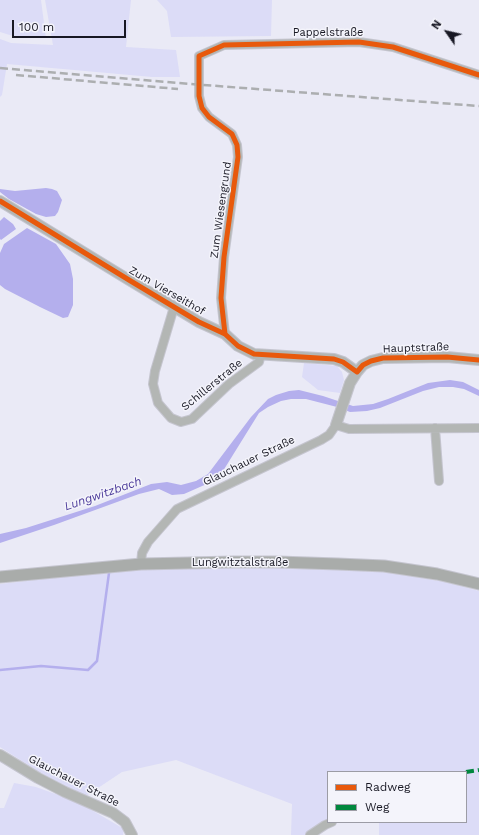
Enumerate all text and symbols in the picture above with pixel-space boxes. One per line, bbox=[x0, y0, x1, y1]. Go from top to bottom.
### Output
scale bar bbox=[14, 12, 128, 38]
north arrow bbox=[427, 12, 467, 52]
text: N bbox=[429, 18, 444, 32]
text: 100 m bbox=[19, 20, 54, 34]
street label: Pappelstraße bbox=[293, 26, 363, 40]
street label: Zum Wiesengrund bbox=[208, 161, 234, 259]
street label: Zum Vierseithof bbox=[127, 264, 207, 318]
street label: Hauptstraße bbox=[383, 340, 449, 356]
street label: Schillerstraße bbox=[179, 356, 245, 414]
street label: Glauchauer Straße bbox=[201, 433, 297, 489]
water label: Lungwitzbach bbox=[63, 474, 143, 514]
street label: Lungwitztalstraße bbox=[192, 556, 288, 570]
street label: Glauchauer Straße bbox=[26, 752, 122, 810]
legend bbox=[327, 771, 467, 823]
text: Radweg bbox=[365, 780, 410, 794]
text: Weg bbox=[365, 800, 389, 814]

